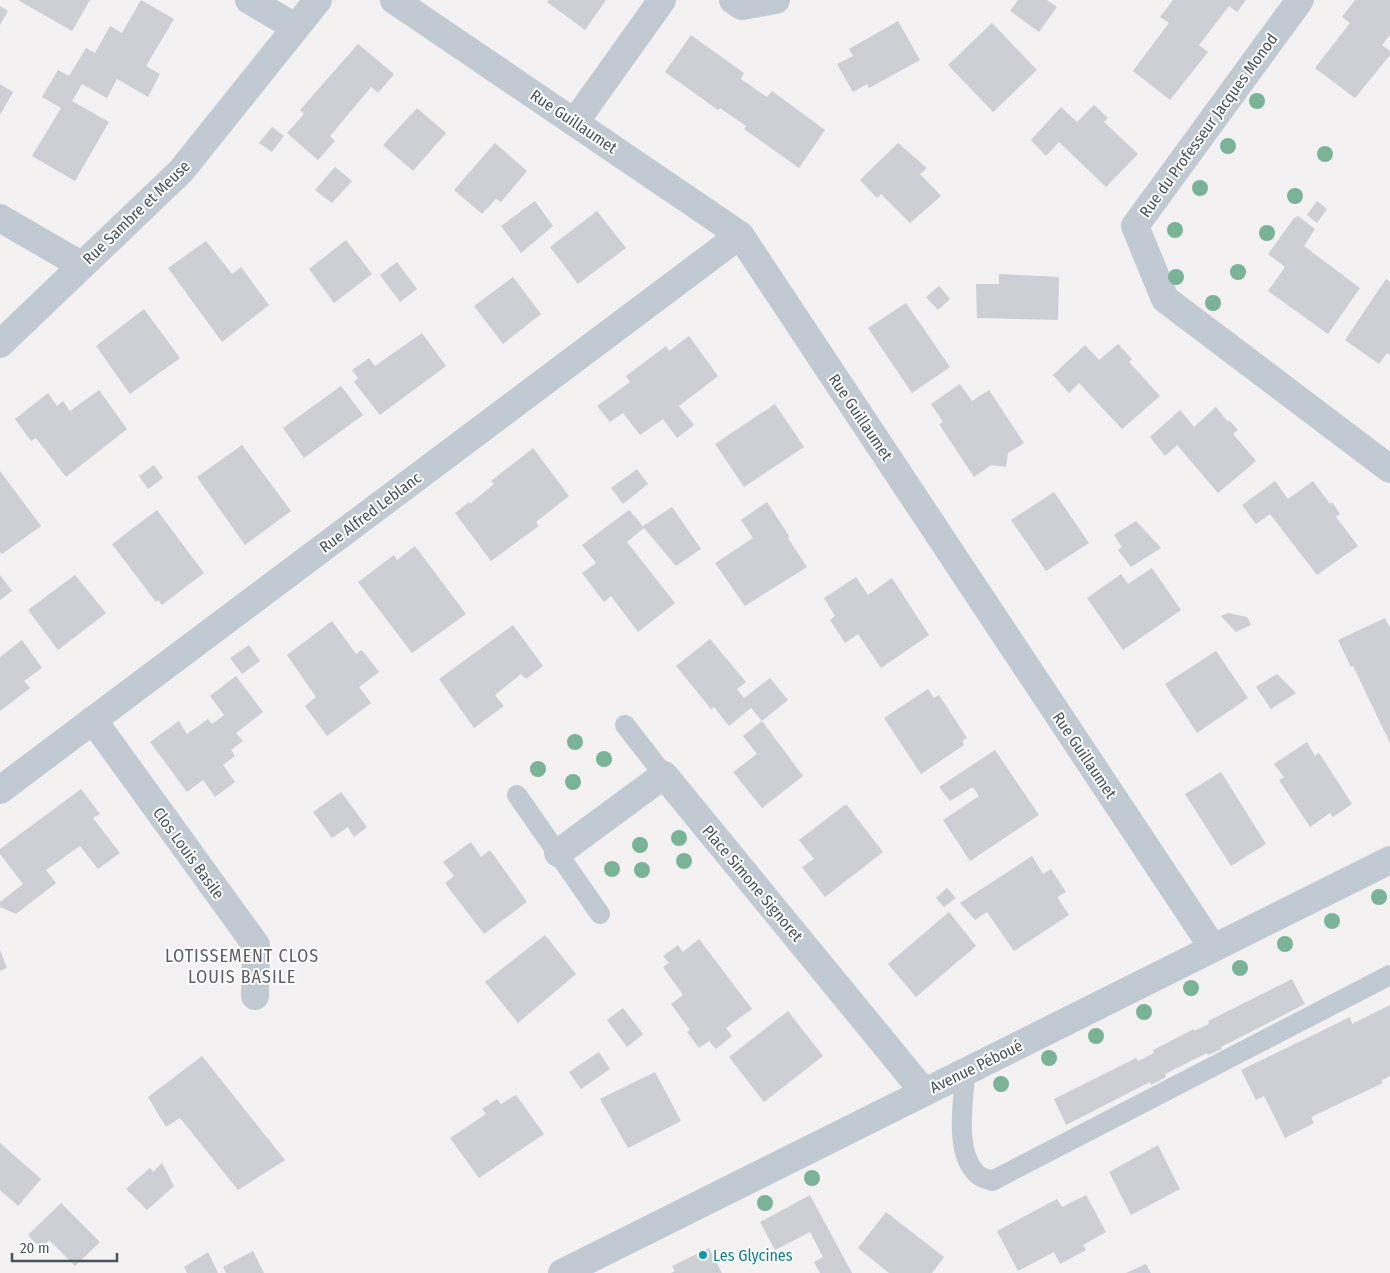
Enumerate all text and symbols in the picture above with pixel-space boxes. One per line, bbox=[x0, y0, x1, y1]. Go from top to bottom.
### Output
street label: Rue du Professeur Jacques Monod bbox=[1135, 30, 1281, 221]
street label: Rue Guillaumet bbox=[527, 85, 621, 158]
street label: Rue Sambre et Meuse bbox=[79, 156, 194, 268]
street label: Rue Guillaumet bbox=[825, 370, 897, 465]
street label: Rue Alfred Leblanc bbox=[316, 468, 425, 557]
street label: Rue Guillaumet bbox=[1049, 708, 1121, 803]
street label: Clos Louis Basile bbox=[149, 804, 228, 903]
street label: Place Simone Signoret bbox=[698, 821, 807, 946]
district label: LOTISSEMENT CLOS LOUIS BASILE bbox=[165, 945, 319, 988]
street label: Avenue Péboué bbox=[927, 1036, 1026, 1097]
scale bar bbox=[12, 1230, 118, 1262]
text: 20 m bbox=[20, 1239, 50, 1257]
place label: Les Glycines bbox=[713, 1246, 793, 1265]
marker: Les Glycines bbox=[697, 1249, 709, 1261]

